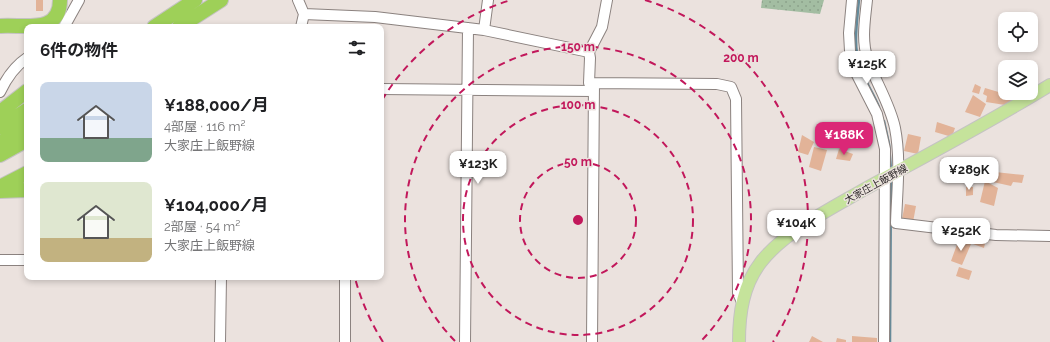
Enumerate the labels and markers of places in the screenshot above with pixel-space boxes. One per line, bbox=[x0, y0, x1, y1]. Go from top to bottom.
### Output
pin: ¥125K bbox=[839, 51, 895, 85]
pin: ¥188K bbox=[816, 122, 872, 156]
pin: ¥123K bbox=[450, 151, 506, 185]
pin: ¥289K bbox=[941, 157, 997, 191]
pin: ¥104K bbox=[768, 210, 824, 244]
centre of rings bbox=[571, 213, 585, 227]
pin: ¥252K bbox=[933, 218, 989, 252]

